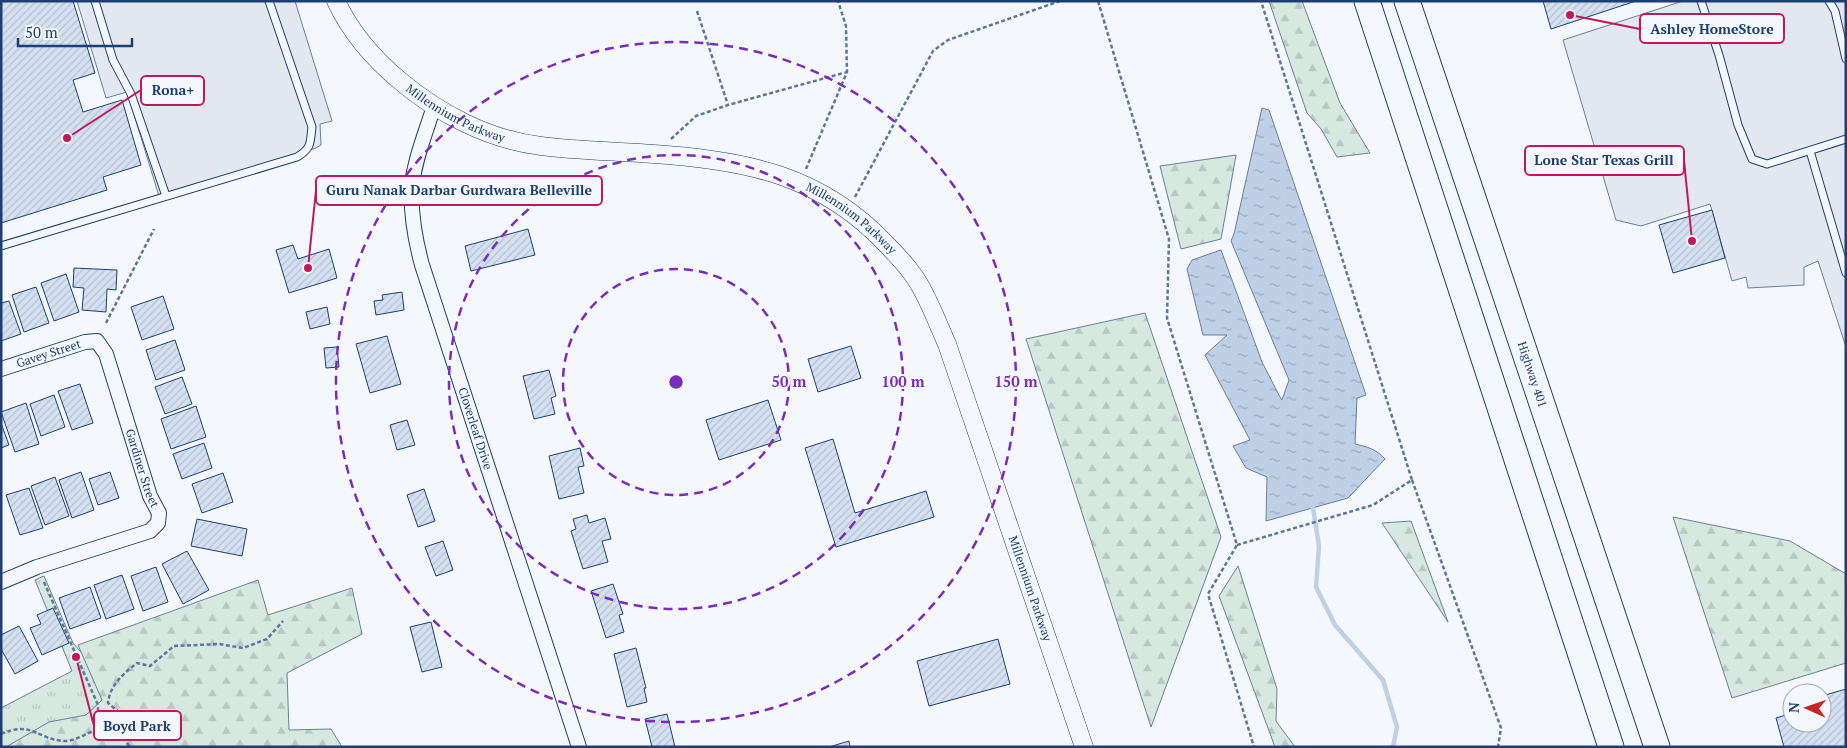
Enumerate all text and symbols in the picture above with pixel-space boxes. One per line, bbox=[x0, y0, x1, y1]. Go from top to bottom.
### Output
callout: Ashley HomeStore bbox=[1640, 14, 1784, 43]
scale bar bbox=[18, 15, 131, 47]
text: Ashley HomeStore bbox=[1650, 19, 1774, 38]
text: 50 m bbox=[25, 22, 58, 42]
callout: Rona+ bbox=[141, 76, 204, 105]
text: Rona+ bbox=[152, 80, 194, 99]
street label: Millennium Parkway bbox=[403, 81, 508, 145]
callout: Lone Star Texas Grill bbox=[1525, 146, 1684, 175]
text: Lone Star Texas Grill bbox=[1534, 150, 1674, 169]
callout: Guru Nanak Darbar Gurdwara Belleville bbox=[316, 176, 602, 205]
street label: Millennium Parkway bbox=[804, 179, 900, 258]
text: Guru Nanak Darbar Gurdwara Belleville bbox=[326, 180, 592, 199]
street label: Gavey Street bbox=[14, 336, 83, 371]
street label: Highway 401 bbox=[1515, 339, 1551, 409]
text: 50 m bbox=[772, 371, 807, 391]
text: 100 m bbox=[881, 371, 925, 391]
text: 150 m bbox=[994, 371, 1038, 391]
centre of rings bbox=[667, 373, 685, 391]
street label: Cloverleaf Drive bbox=[455, 385, 496, 471]
street label: Gardiner Street bbox=[123, 427, 163, 511]
street label: Millennium Parkway bbox=[1006, 534, 1056, 644]
north arrow bbox=[1782, 683, 1832, 733]
text: N bbox=[1784, 702, 1803, 713]
callout: Boyd Park bbox=[94, 711, 181, 740]
text: Boyd Park bbox=[103, 716, 172, 735]

